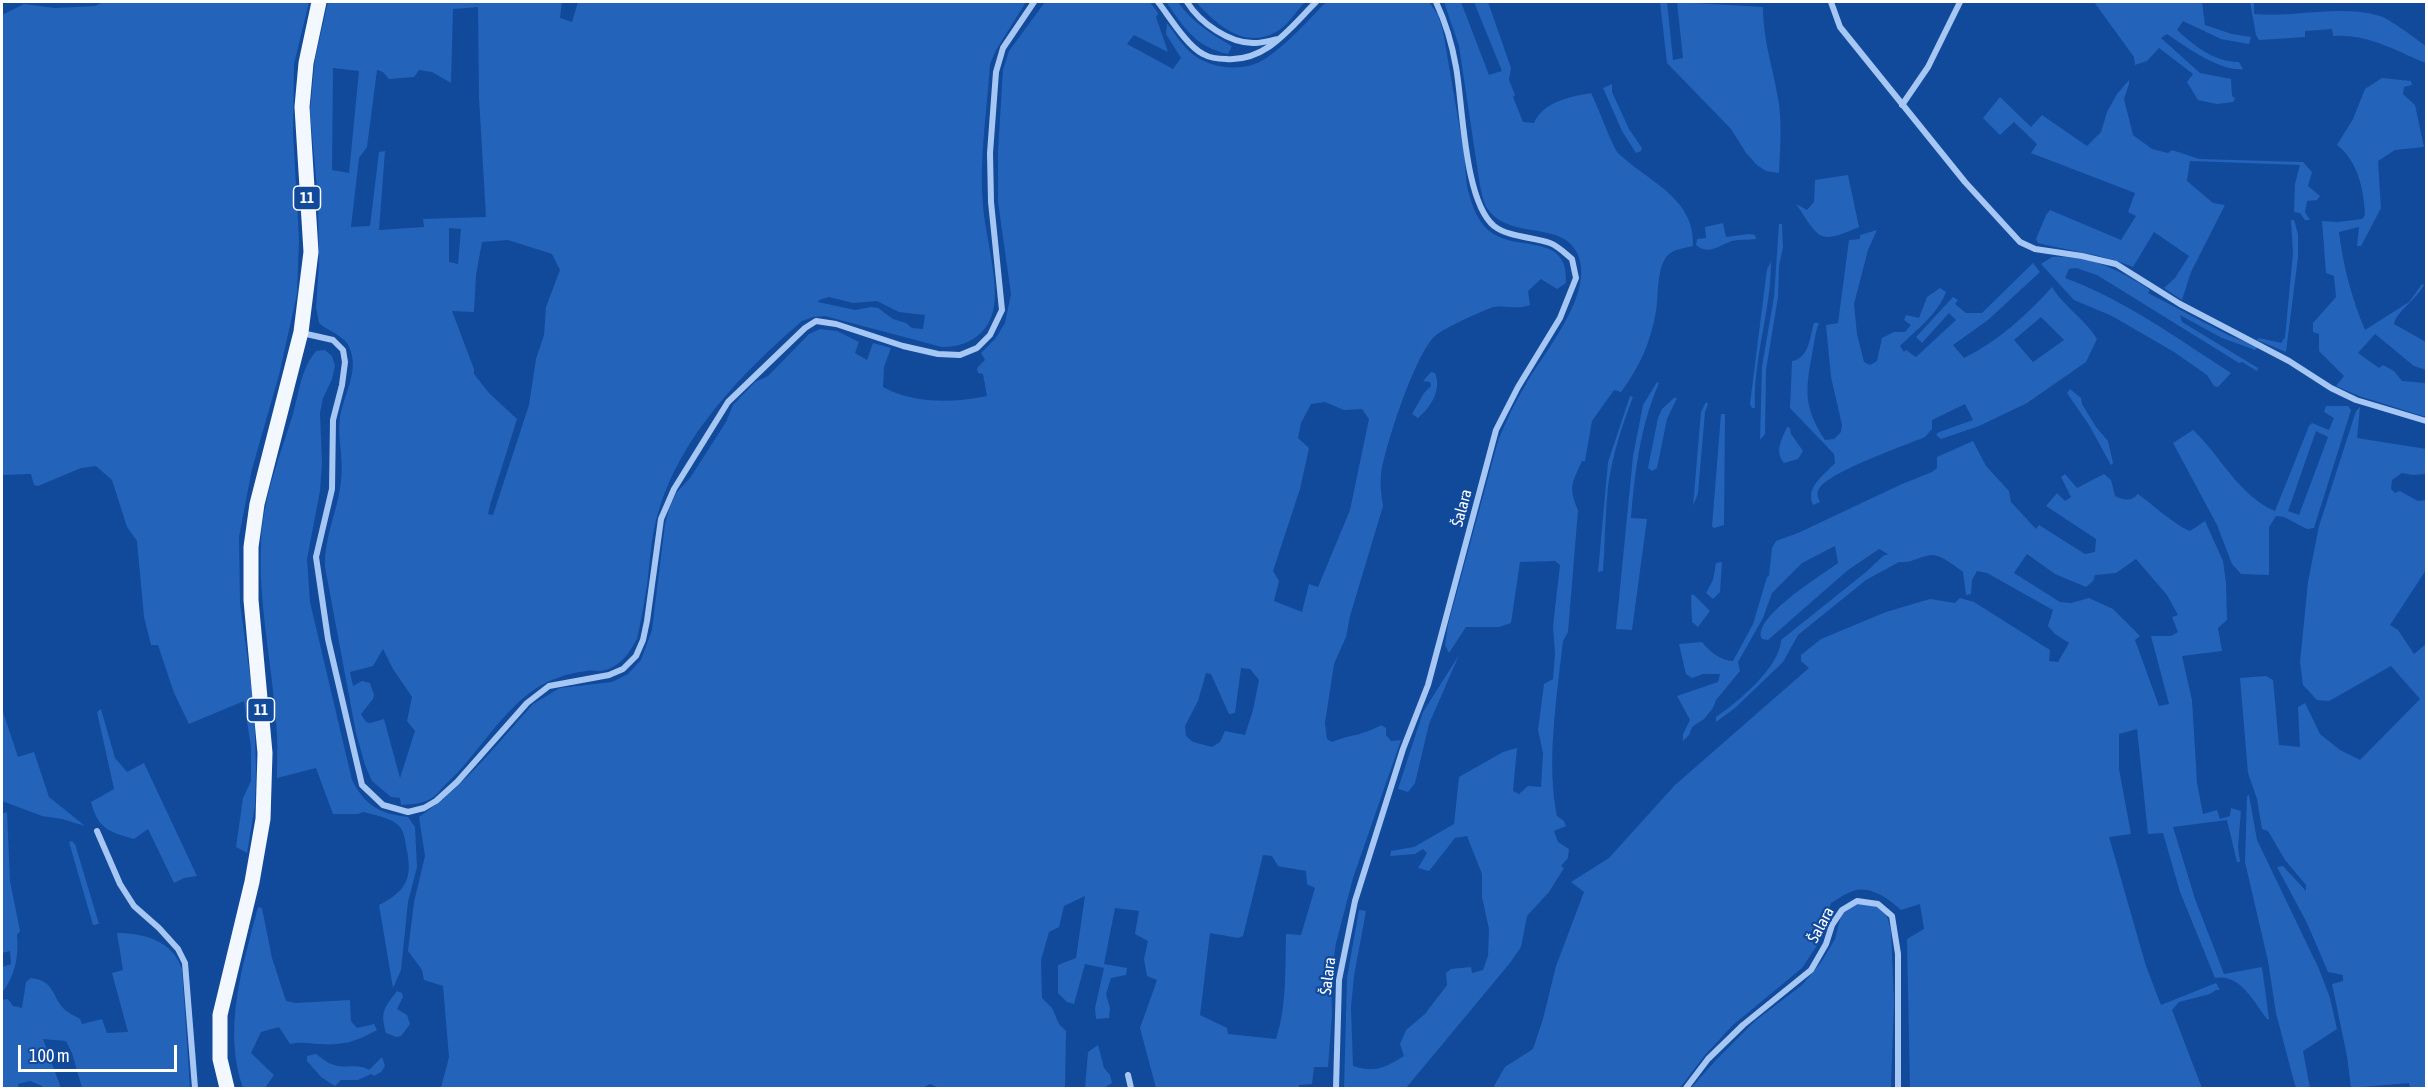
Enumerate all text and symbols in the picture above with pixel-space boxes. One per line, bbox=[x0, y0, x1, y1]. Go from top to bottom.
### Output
road number: 11 bbox=[294, 186, 320, 210]
street label: Šalara bbox=[1448, 487, 1476, 529]
road number: 11 bbox=[248, 698, 274, 722]
street label: Šalara bbox=[1804, 904, 1838, 946]
street label: Šalara bbox=[1316, 956, 1340, 996]
scale bar bbox=[21, 1033, 180, 1071]
text: 100 m bbox=[29, 1045, 70, 1066]

